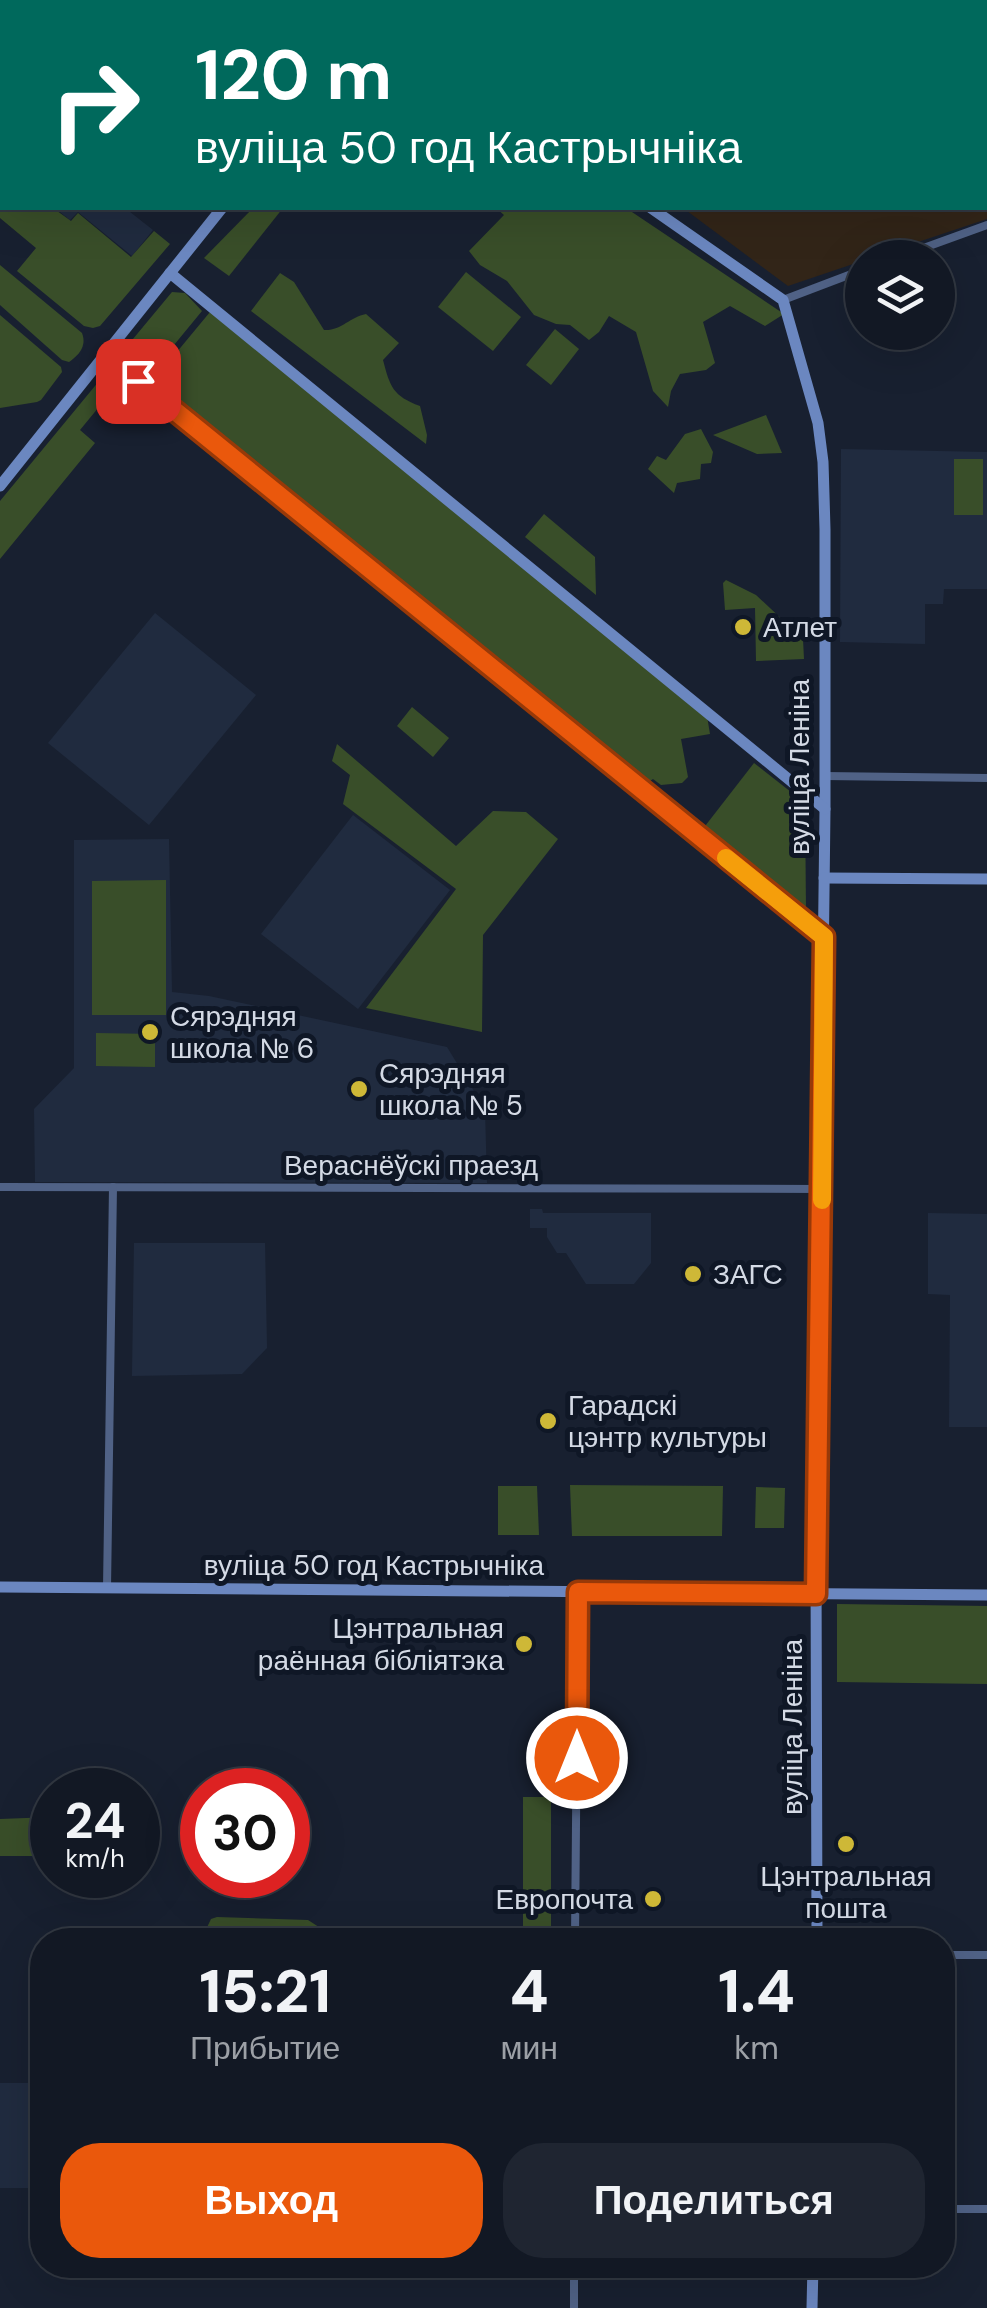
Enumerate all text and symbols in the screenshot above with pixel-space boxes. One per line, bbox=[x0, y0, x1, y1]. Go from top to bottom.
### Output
text: 120 m bbox=[195, 30, 392, 121]
icon: right bbox=[30, 40, 160, 170]
text: вуліца 50 год Кастрычніка bbox=[195, 118, 742, 177]
map controls bbox=[845, 240, 955, 350]
button: layers bbox=[845, 240, 955, 350]
pin bbox=[96, 339, 181, 424]
icon: arrive bbox=[111, 354, 166, 409]
place label: Атлет bbox=[763, 609, 837, 646]
marker: Атлет bbox=[732, 616, 754, 638]
street label: вуліца Леніна bbox=[781, 679, 818, 855]
place label: Сярэдняя школа № 6 bbox=[170, 998, 314, 1067]
marker: Сярэдняя школа № 6 bbox=[139, 1021, 161, 1043]
place label: Сярэдняя школа № 5 bbox=[379, 1055, 523, 1124]
marker: Сярэдняя школа № 5 bbox=[348, 1078, 370, 1100]
street label: Вераснёўскі праезд bbox=[284, 1147, 538, 1184]
place label: ЗАГС bbox=[713, 1256, 783, 1293]
marker: ЗАГС bbox=[682, 1263, 704, 1285]
place label: Гарадскі цэнтр культуры bbox=[568, 1387, 767, 1456]
marker: Гарадскі цэнтр культуры bbox=[537, 1410, 559, 1432]
street label: вуліца 50 год Кастрычніка bbox=[204, 1547, 545, 1584]
place label: Цэнтральная раённая бібліятэка bbox=[258, 1610, 504, 1679]
marker: Цэнтральная раённая бібліятэка bbox=[513, 1633, 535, 1655]
street label: вуліца Леніна bbox=[774, 1639, 811, 1815]
position arrow bbox=[525, 1706, 629, 1810]
speed limit sign: 30 bbox=[180, 1768, 310, 1898]
text: 24 bbox=[65, 1788, 126, 1854]
marker: Цэнтральная пошта bbox=[835, 1833, 857, 1855]
text: km/h bbox=[65, 1842, 125, 1875]
place label: Цэнтральная пошта bbox=[760, 1858, 932, 1927]
place label: Европочта bbox=[496, 1881, 633, 1918]
marker: Европочта bbox=[642, 1888, 664, 1910]
text: 15:21 bbox=[199, 1952, 331, 2031]
text: 4 bbox=[510, 1952, 549, 2031]
text: 1.4 bbox=[718, 1952, 795, 2031]
text: Прибытие bbox=[190, 2027, 340, 2069]
text: мин bbox=[500, 2027, 558, 2069]
text: km bbox=[734, 2027, 779, 2069]
button: Выход bbox=[60, 2143, 483, 2258]
button: Поделиться bbox=[503, 2143, 925, 2258]

